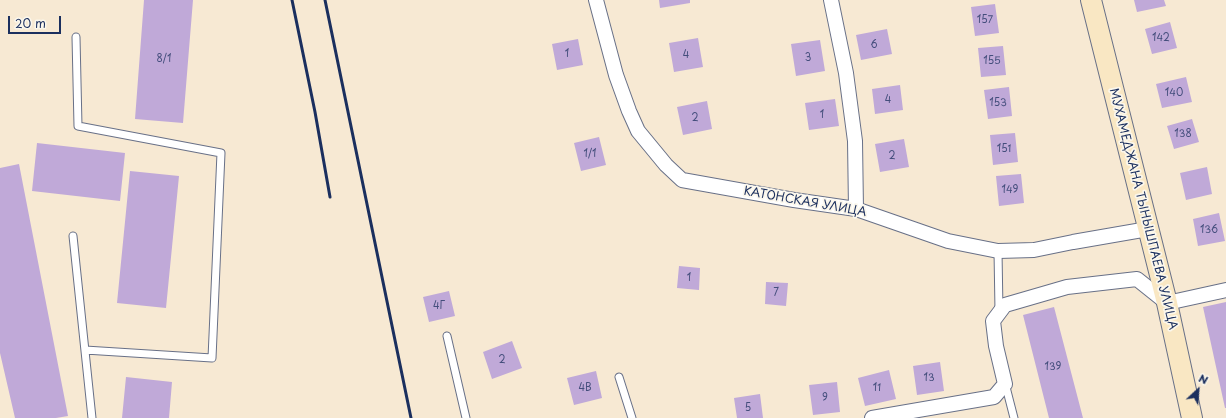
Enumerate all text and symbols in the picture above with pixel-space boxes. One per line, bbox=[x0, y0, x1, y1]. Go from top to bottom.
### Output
scale bar bbox=[10, 8, 63, 34]
text: 20 m bbox=[15, 14, 46, 32]
house number: 157 bbox=[977, 14, 993, 26]
house number: 142 bbox=[1152, 32, 1170, 44]
house number: 6 bbox=[870, 39, 878, 51]
house number: 1 bbox=[565, 48, 569, 60]
house number: 4 bbox=[683, 49, 689, 61]
house number: 3 bbox=[805, 52, 811, 64]
house number: 8/1 bbox=[157, 53, 171, 65]
house number: 155 bbox=[983, 55, 1001, 67]
street label: МУХАМЕДЖАНА ТЫНЫШПАЕВА УЛИЦА bbox=[1106, 87, 1180, 331]
house number: 140 bbox=[1165, 87, 1183, 99]
house number: 4 bbox=[885, 94, 891, 106]
house number: 153 bbox=[989, 97, 1007, 109]
house number: 1 bbox=[820, 109, 824, 121]
house number: 2 bbox=[691, 112, 699, 124]
house number: 138 bbox=[1174, 128, 1192, 140]
house number: 151 bbox=[997, 143, 1011, 155]
house number: 1/1 bbox=[583, 148, 597, 160]
house number: 2 bbox=[888, 150, 896, 162]
street label: КАТОНСКАЯ УЛИЦА bbox=[742, 184, 868, 220]
house number: 149 bbox=[1002, 184, 1018, 196]
house number: 136 bbox=[1200, 224, 1218, 236]
house number: 1 bbox=[687, 272, 691, 284]
house number: 7 bbox=[773, 287, 779, 299]
house number: 4Г bbox=[433, 300, 445, 312]
house number: 2 bbox=[498, 354, 506, 366]
house number: 139 bbox=[1045, 361, 1061, 373]
text: N bbox=[1196, 369, 1211, 388]
north arrow bbox=[1178, 370, 1218, 410]
house number: 13 bbox=[923, 372, 935, 384]
house number: 4В bbox=[578, 382, 592, 394]
house number: 11 bbox=[873, 382, 881, 394]
house number: 9 bbox=[822, 392, 828, 404]
house number: 5 bbox=[745, 402, 751, 414]

